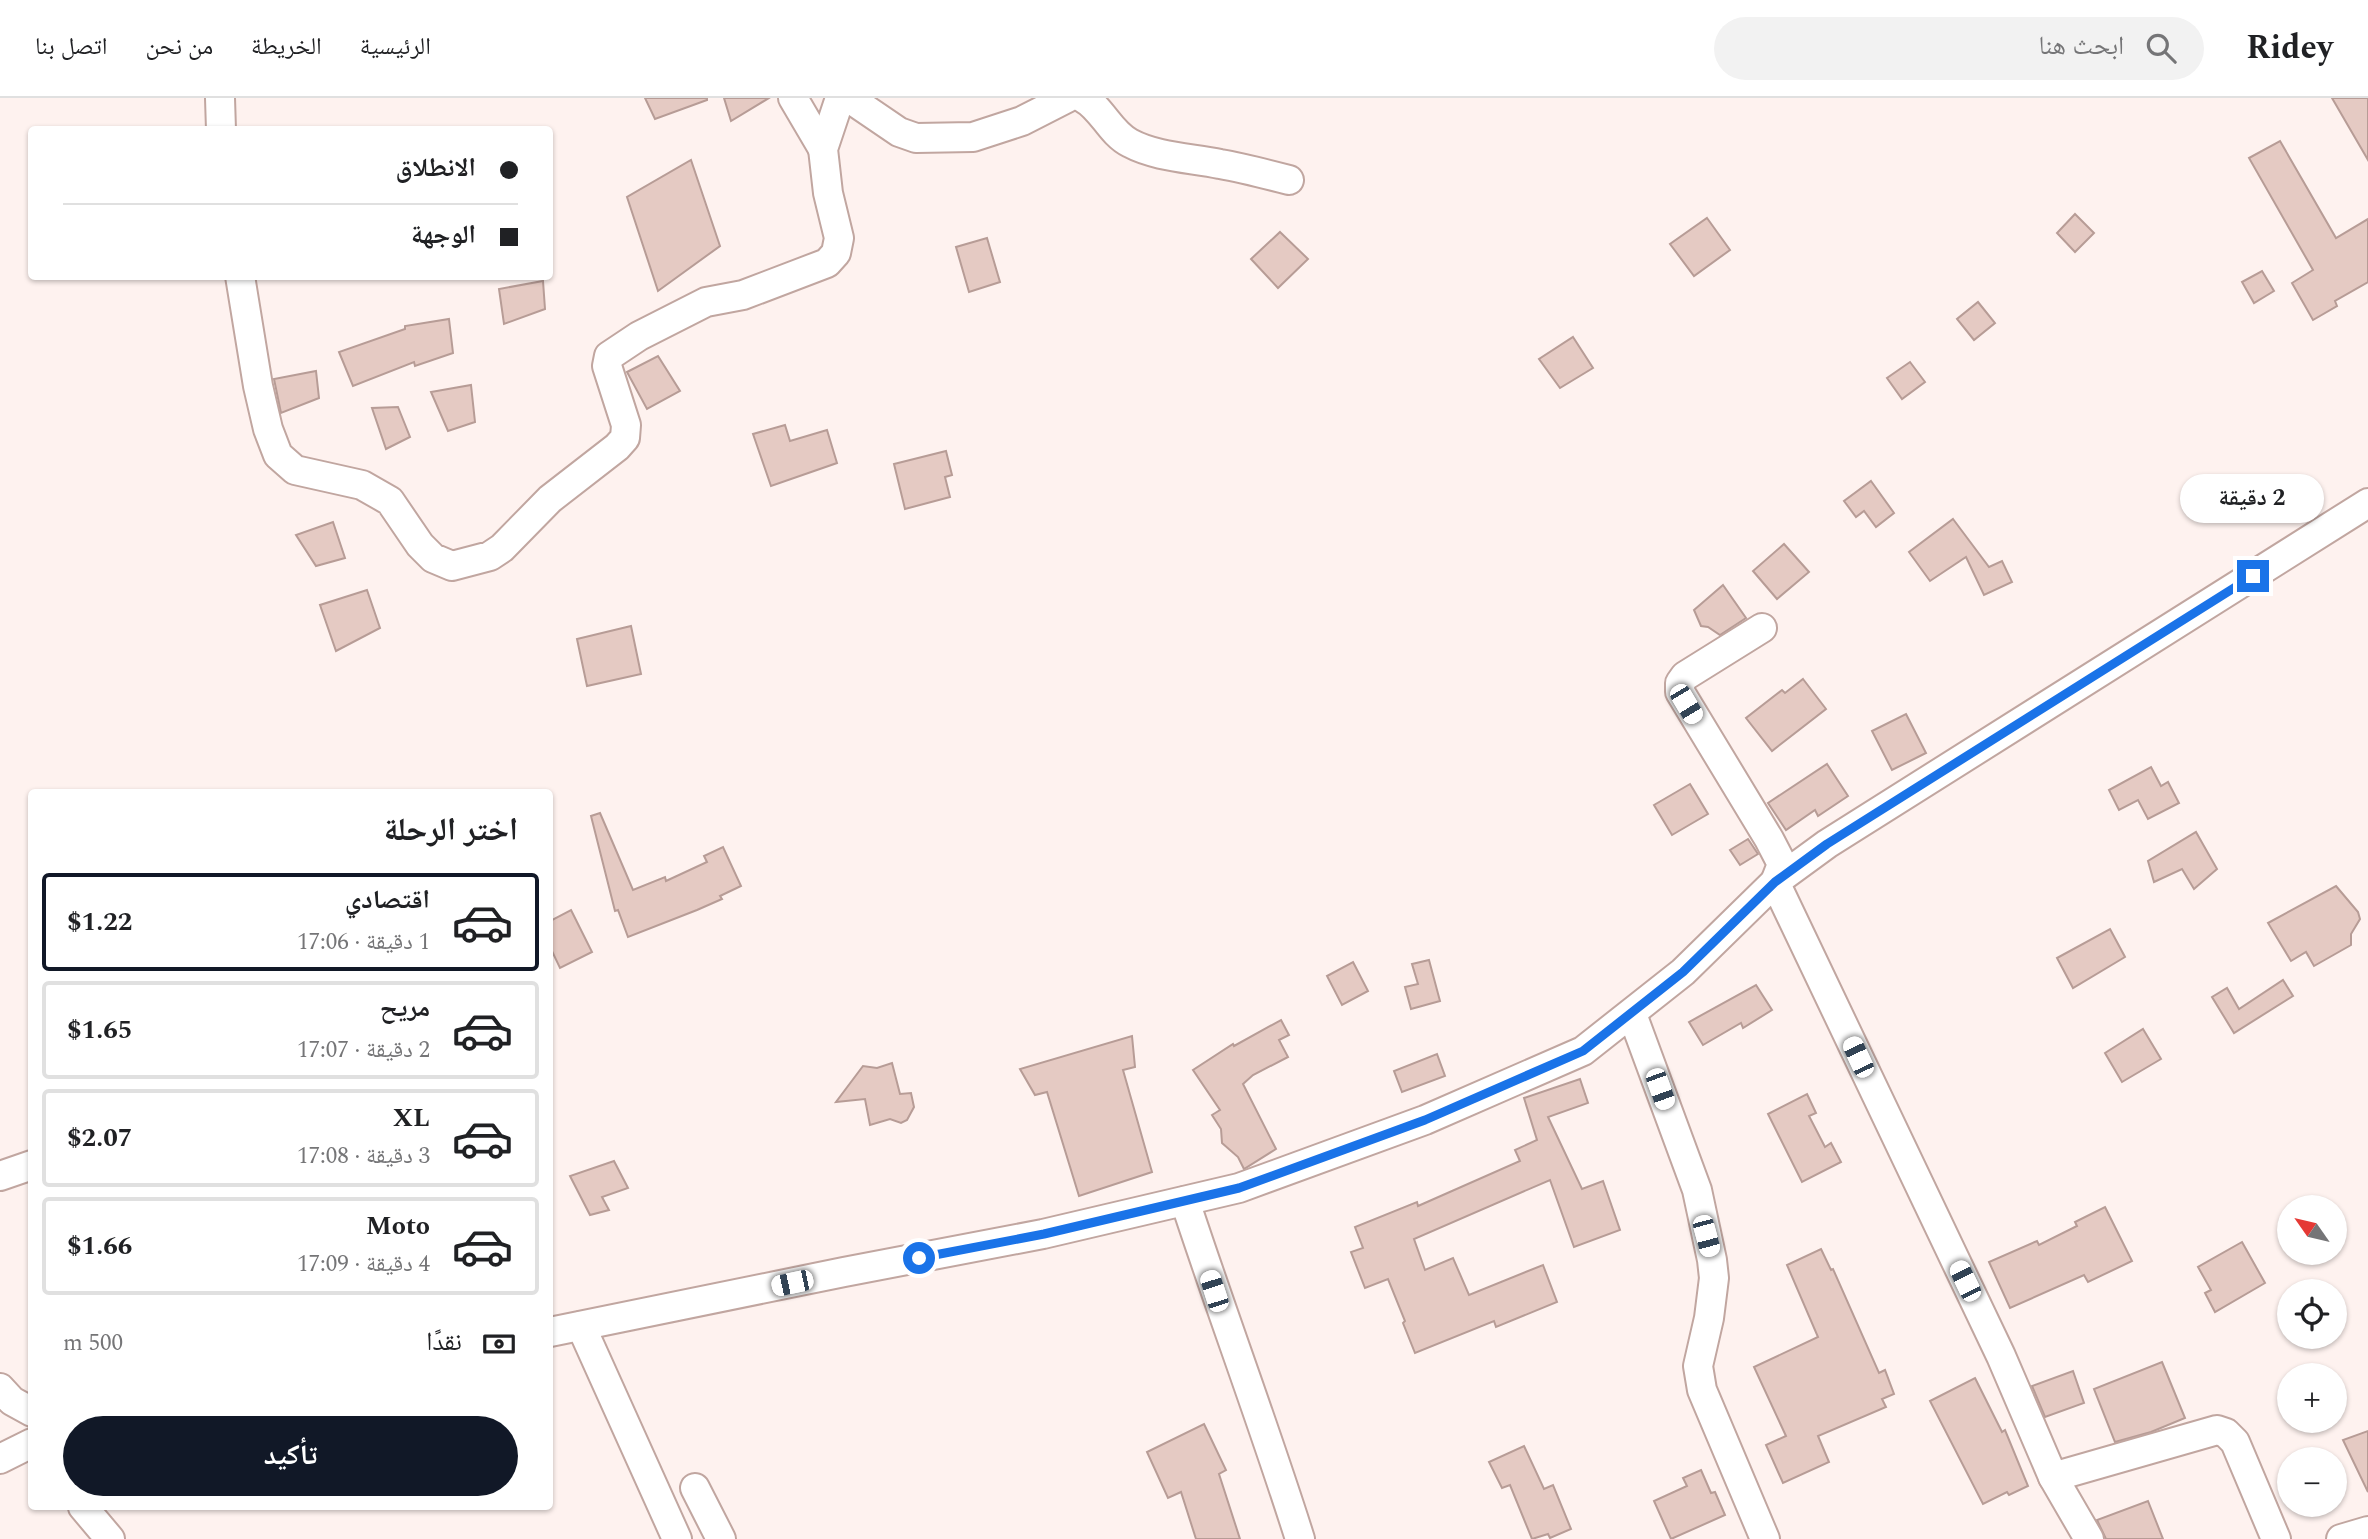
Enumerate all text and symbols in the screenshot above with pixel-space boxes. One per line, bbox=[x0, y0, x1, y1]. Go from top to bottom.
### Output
search box bbox=[1714, 17, 2204, 80]
text: Ridey bbox=[2246, 23, 2333, 73]
text: ابحث هنا bbox=[2039, 26, 2124, 66]
text: اتصل بنا bbox=[35, 29, 107, 65]
text: من نحن bbox=[145, 29, 213, 65]
text: الخريطة bbox=[251, 29, 322, 65]
text: الرئيسية bbox=[360, 29, 431, 65]
icon: search bbox=[2142, 29, 2180, 67]
text: الانطلاق bbox=[396, 148, 476, 188]
text: الوجهة bbox=[411, 215, 476, 255]
callout: 2 دقيقة bbox=[2181, 475, 2325, 524]
text: 2 دقيقة bbox=[2219, 481, 2285, 516]
route end bbox=[2237, 560, 2269, 592]
car bbox=[1667, 681, 1706, 727]
text: اختر الرحلة bbox=[384, 806, 518, 855]
text: اقتصادي bbox=[345, 880, 430, 920]
icon: car bbox=[451, 891, 514, 954]
text: $1.22 bbox=[67, 902, 132, 942]
text: 1 دقيقة · 17:06 bbox=[297, 925, 430, 960]
text: مريح bbox=[380, 988, 430, 1028]
icon: car bbox=[451, 999, 514, 1062]
text: $1.65 bbox=[67, 1010, 132, 1050]
text: 2 دقيقة · 17:07 bbox=[297, 1033, 430, 1068]
car bbox=[1840, 1034, 1877, 1080]
car bbox=[1643, 1066, 1678, 1112]
text: XL bbox=[393, 1098, 430, 1138]
icon: car bbox=[451, 1107, 514, 1170]
text: $2.07 bbox=[67, 1118, 132, 1158]
text: 3 دقيقة · 17:08 bbox=[297, 1139, 430, 1174]
north arrow bbox=[2277, 1195, 2347, 1265]
map controls bbox=[2277, 1195, 2347, 1517]
text: Moto bbox=[366, 1206, 430, 1246]
car bbox=[1691, 1213, 1722, 1259]
icon: car bbox=[451, 1215, 514, 1278]
text: $1.66 bbox=[67, 1226, 132, 1266]
route start bbox=[903, 1242, 935, 1274]
text: 4 دقيقة · 17:09 bbox=[297, 1247, 430, 1282]
car bbox=[1947, 1258, 1984, 1304]
car bbox=[770, 1268, 815, 1298]
car bbox=[1198, 1268, 1231, 1314]
button: locate bbox=[2277, 1279, 2347, 1349]
text: نقدًا bbox=[426, 1322, 462, 1362]
icon: cash bbox=[480, 1325, 518, 1363]
text: 500 m bbox=[63, 1326, 123, 1361]
button: + bbox=[2277, 1363, 2347, 1433]
button: تأكيد bbox=[63, 1416, 518, 1496]
button: − bbox=[2277, 1447, 2347, 1517]

